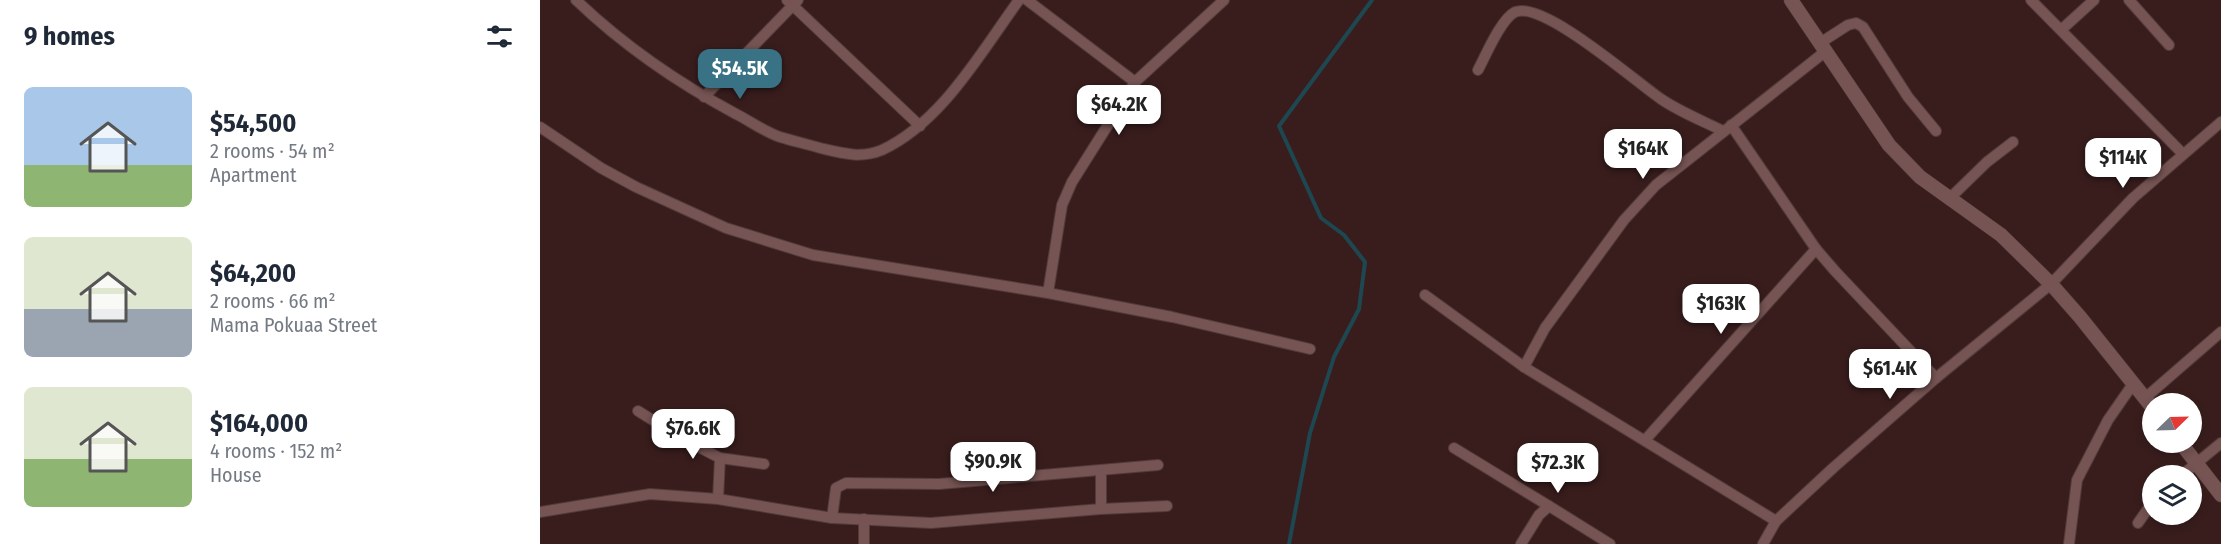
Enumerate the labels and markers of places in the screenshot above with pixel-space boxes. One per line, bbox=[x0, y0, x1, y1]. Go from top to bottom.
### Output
pin: $54.5K bbox=[691, 49, 789, 100]
pin: $64.2K bbox=[1070, 85, 1168, 136]
pin: $164K bbox=[1601, 129, 1685, 180]
pin: $114K bbox=[2081, 138, 2165, 189]
pin: $163K bbox=[1679, 284, 1763, 335]
pin: $61.4K bbox=[1841, 349, 1939, 400]
pin: $76.6K bbox=[644, 409, 742, 460]
pin: $90.9K bbox=[944, 442, 1042, 493]
pin: $72.3K bbox=[1509, 443, 1607, 494]

